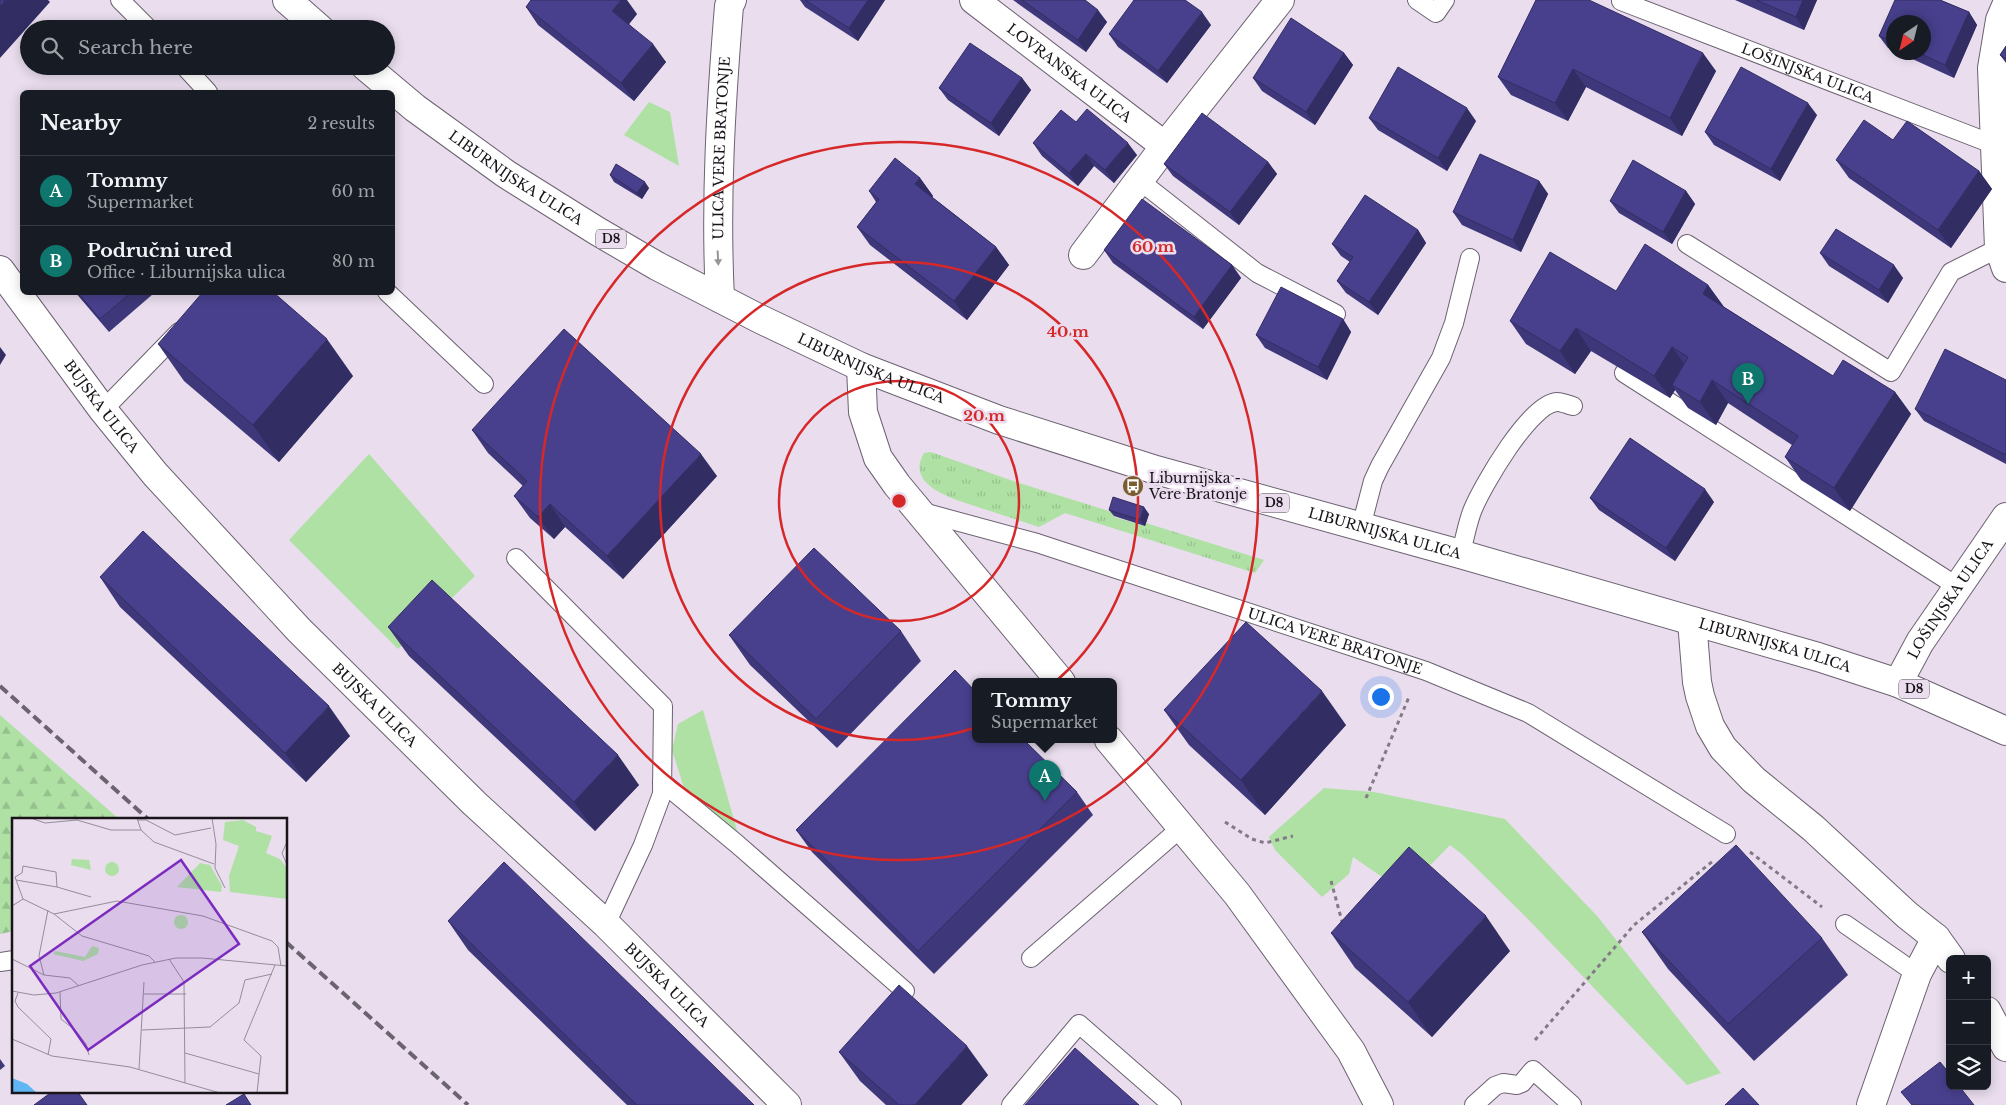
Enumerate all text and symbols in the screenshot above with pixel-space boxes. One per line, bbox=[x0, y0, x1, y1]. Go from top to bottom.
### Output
north arrow bbox=[1886, 15, 1931, 60]
street label: LOVRANSKA ULICA bbox=[1003, 19, 1136, 126]
search box bbox=[20, 20, 395, 75]
icon: search bbox=[38, 34, 66, 62]
text: Search here bbox=[78, 36, 193, 59]
street label: LOŠINJSKA ULICA bbox=[1739, 39, 1877, 107]
street label: ULICA VERE BRATONJE bbox=[709, 56, 734, 240]
text: Nearby bbox=[40, 110, 121, 136]
text: 2 results bbox=[307, 113, 375, 133]
street label: LIBURNIJSKA ULICA bbox=[445, 126, 587, 229]
text: Tommy bbox=[87, 169, 168, 192]
text: A bbox=[50, 181, 62, 201]
text: 60 m bbox=[332, 181, 375, 201]
text: Supermarket bbox=[87, 192, 194, 212]
road number: D8 bbox=[596, 230, 626, 248]
text: 60 m bbox=[1132, 237, 1174, 256]
text: Područni ured bbox=[87, 239, 232, 262]
one-way arrow bbox=[714, 250, 722, 266]
text: B bbox=[50, 251, 62, 271]
text: 80 m bbox=[332, 251, 375, 271]
text: Office · Liburnijska ulica bbox=[87, 262, 286, 282]
text: 40 m bbox=[1047, 322, 1089, 341]
street label: LIBURNIJSKA ULICA bbox=[795, 329, 947, 407]
street label: BUJSKA ULICA bbox=[60, 356, 143, 456]
pin: B bbox=[1732, 363, 1764, 404]
text: 20 m bbox=[963, 406, 1005, 425]
place label: Liburnijska - Vere Bratonje bbox=[1148, 469, 1247, 503]
bus stop icon: Liburnijska - Vere Bratonje bbox=[1121, 474, 1145, 498]
centre of rings bbox=[890, 492, 908, 510]
road number: D8 bbox=[1259, 493, 1289, 512]
street label: LIBURNIJSKA ULICA bbox=[1306, 503, 1463, 563]
street label: LOŠINJSKA ULICA bbox=[1904, 536, 1997, 662]
street label: ULICA VERE BRATONJE bbox=[1245, 604, 1425, 678]
street label: LIBURNIJSKA ULICA bbox=[1697, 614, 1853, 676]
street label: BUJSKA ULICA bbox=[328, 659, 421, 751]
popup bbox=[972, 678, 1117, 743]
road number: D8 bbox=[1899, 680, 1929, 699]
your location bbox=[1368, 684, 1394, 710]
text: Tommy bbox=[991, 689, 1072, 712]
text: Supermarket bbox=[991, 712, 1098, 732]
pin: A bbox=[1029, 760, 1061, 801]
inset map bbox=[12, 818, 288, 1092]
street label: BUJSKA ULICA bbox=[621, 939, 713, 1031]
map controls bbox=[1946, 955, 1991, 1090]
button: + bbox=[1946, 955, 1991, 1000]
button: − bbox=[1946, 1000, 1991, 1045]
button: layers bbox=[1946, 1045, 1991, 1090]

